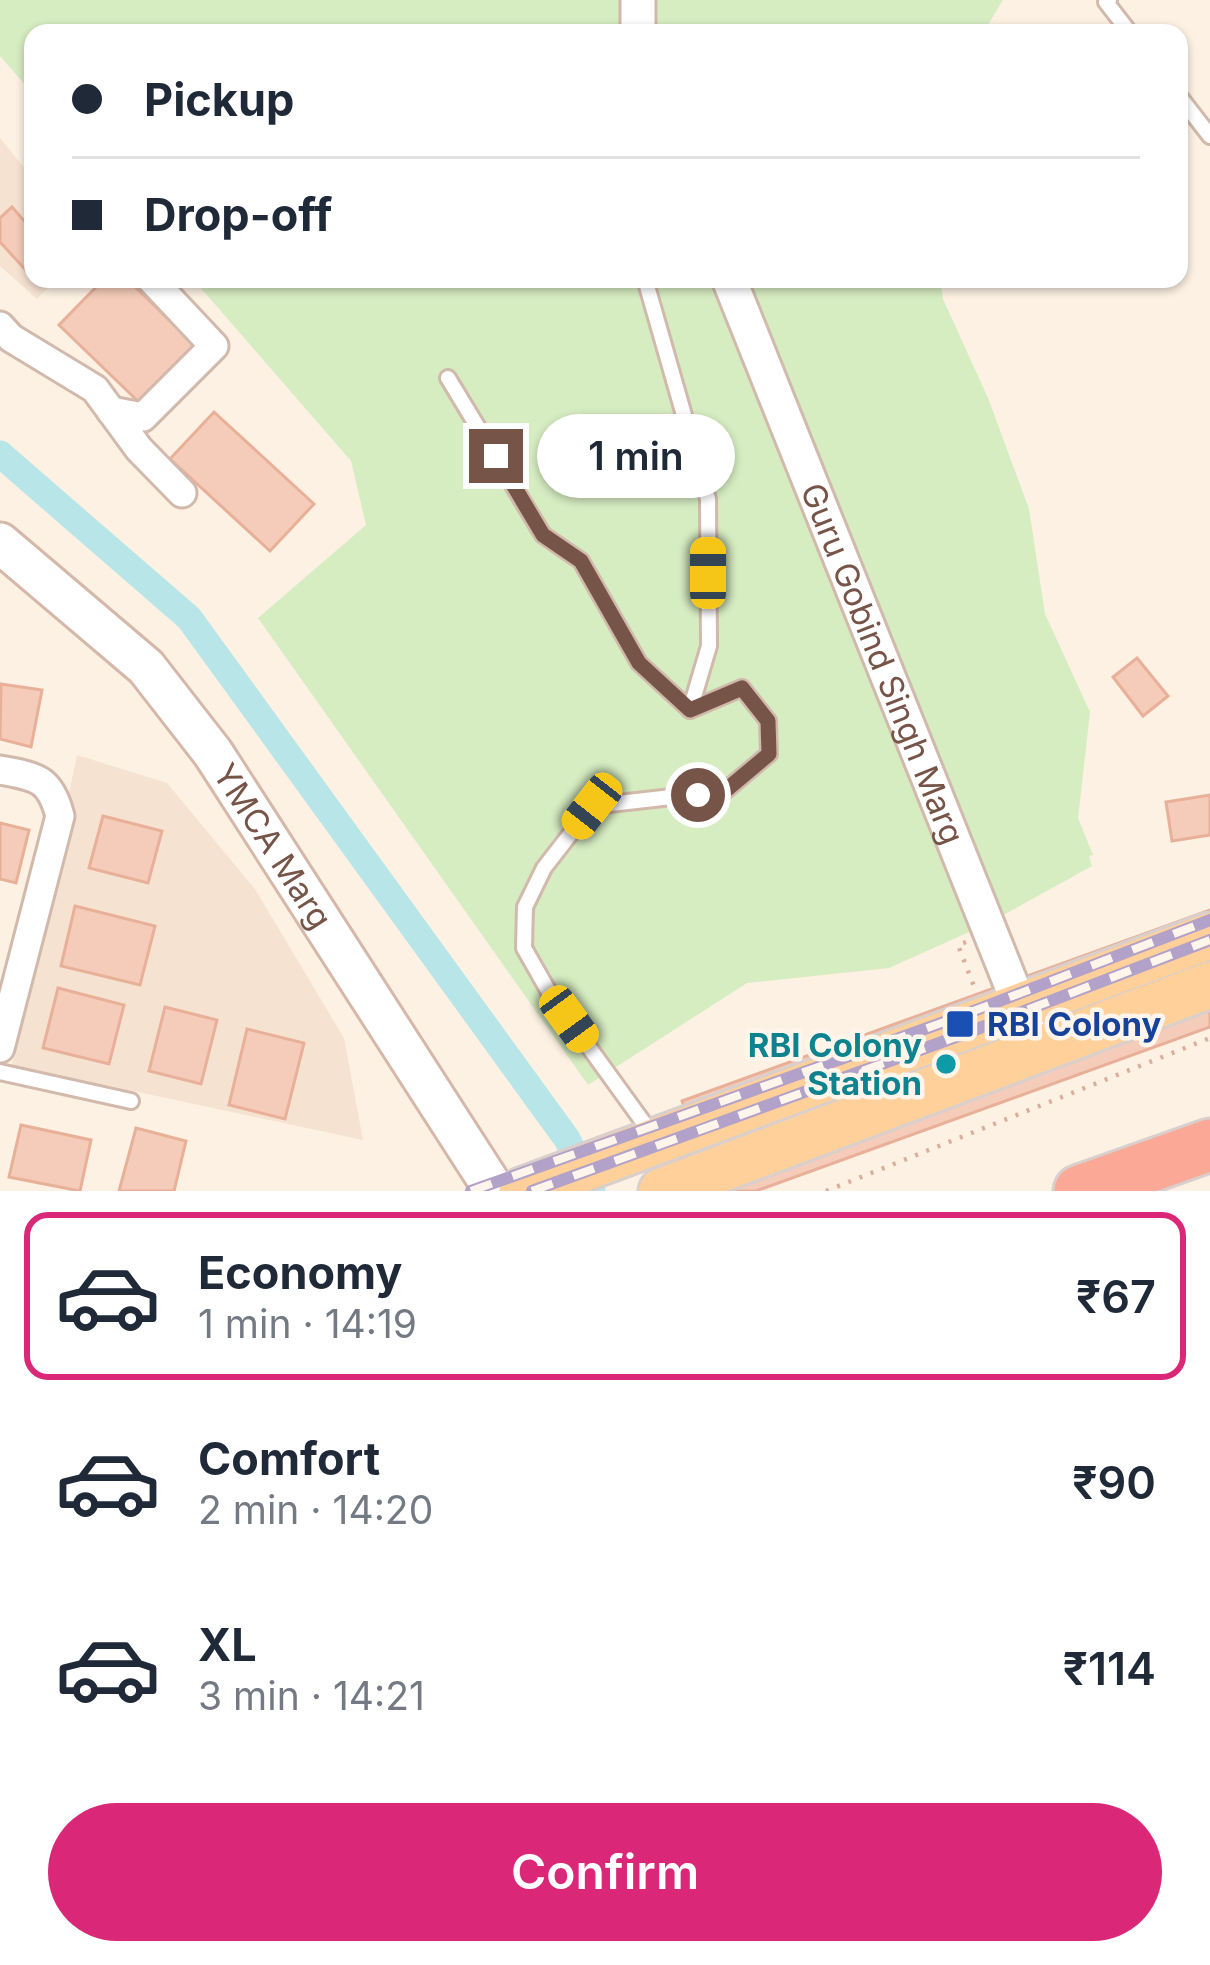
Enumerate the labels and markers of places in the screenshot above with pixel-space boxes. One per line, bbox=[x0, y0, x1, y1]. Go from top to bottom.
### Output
place label: RBI Colony bbox=[987, 1004, 1161, 1044]
marker: RBI Colony bbox=[944, 1008, 976, 1040]
place label: RBI Colony Station bbox=[748, 1025, 922, 1103]
marker: RBI Colony Station bbox=[933, 1051, 959, 1077]

